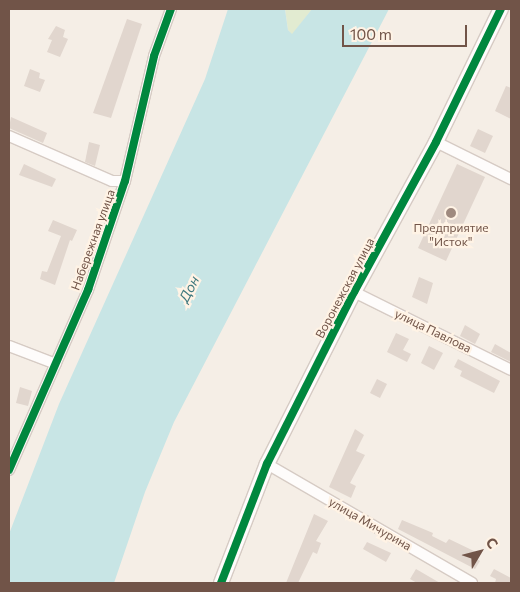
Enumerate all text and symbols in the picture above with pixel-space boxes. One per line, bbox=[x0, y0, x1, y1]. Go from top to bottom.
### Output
scale bar bbox=[345, 15, 470, 47]
text: 100 m bbox=[350, 25, 392, 43]
street label: Набережная улица bbox=[68, 188, 118, 292]
marker: Предприятие "Исток" bbox=[445, 207, 457, 219]
place label: Предприятие "Исток" bbox=[413, 221, 489, 249]
street label: Воронежская улица bbox=[312, 235, 378, 341]
water label: Дон bbox=[175, 273, 203, 305]
street label: улица Павлова bbox=[392, 306, 474, 356]
street label: улица Мичурина bbox=[326, 495, 414, 553]
north arrow bbox=[455, 527, 505, 577]
text: С bbox=[483, 534, 502, 552]

